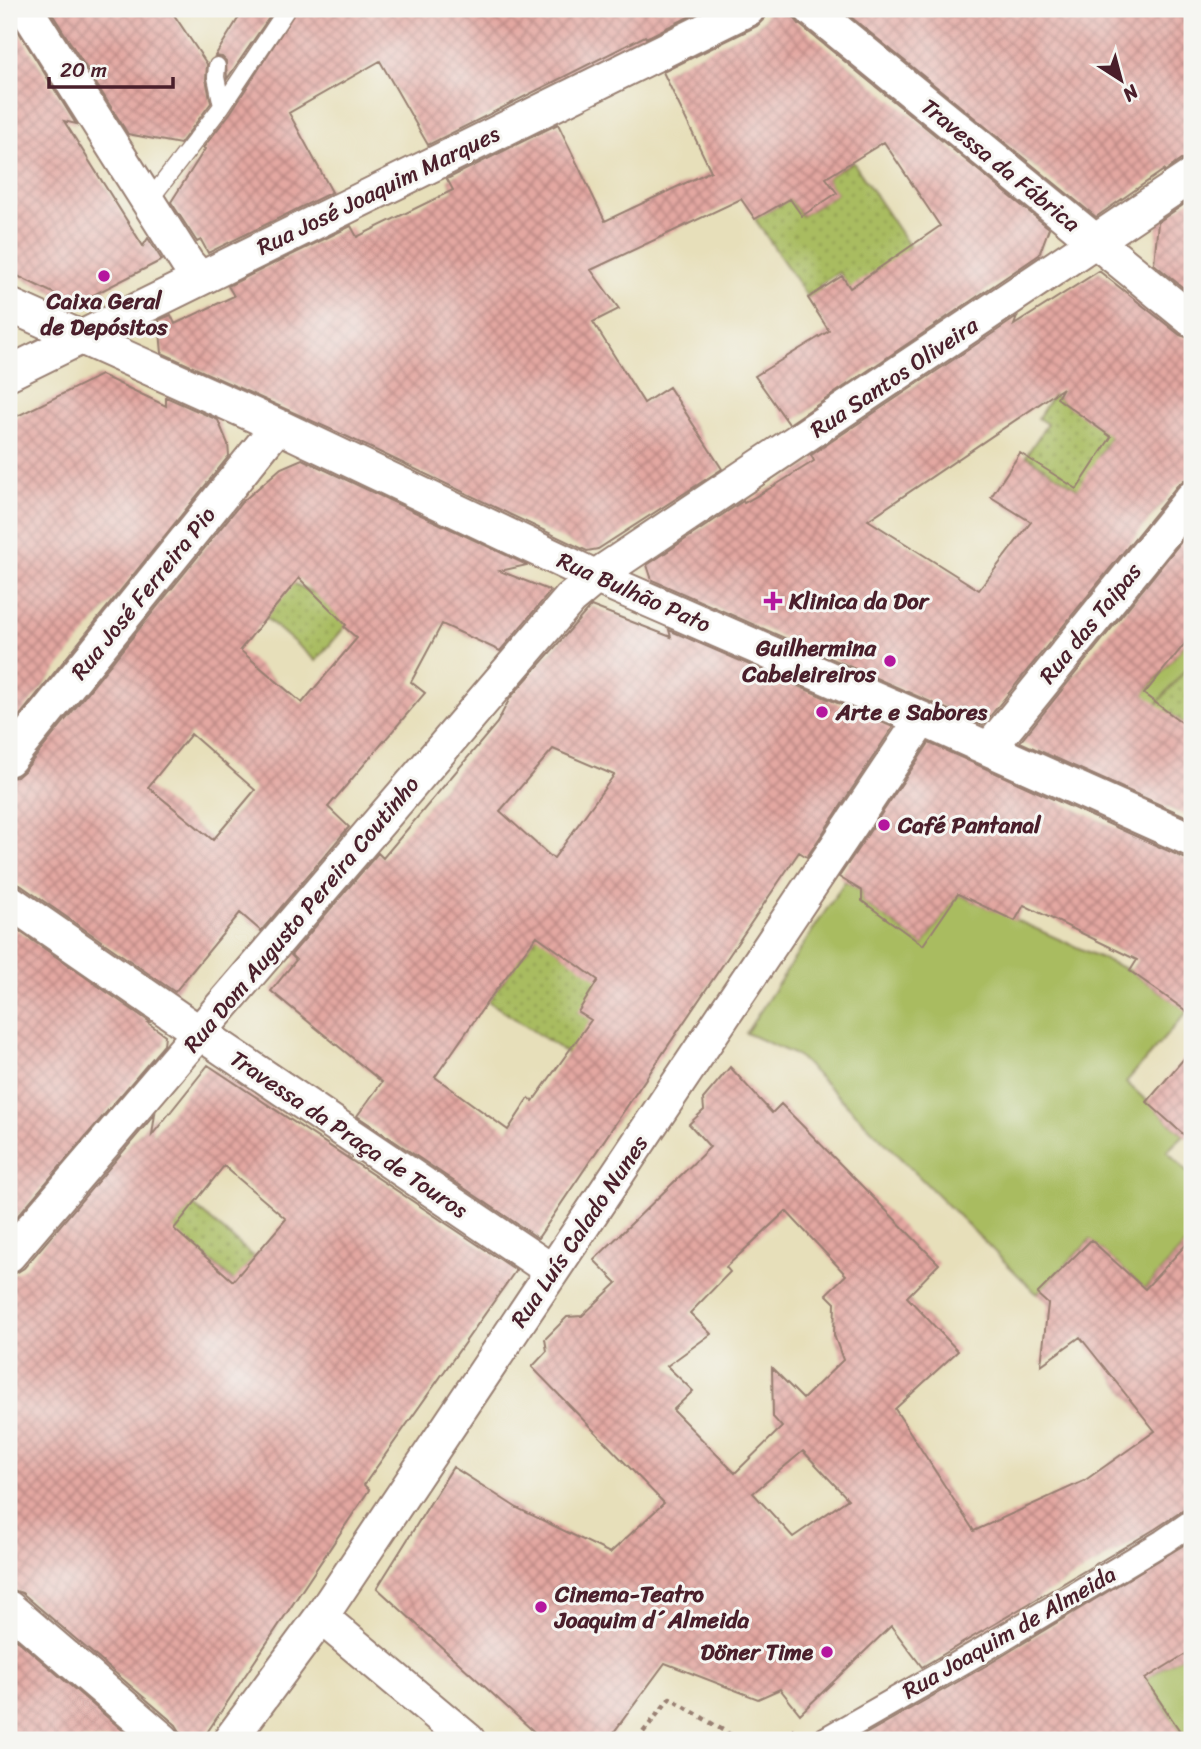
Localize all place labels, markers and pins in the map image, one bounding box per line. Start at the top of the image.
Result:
marker: Caixa Geral de Depósitos [96,268,112,284]
place label: Caixa Geral de Depósitos [40,281,168,348]
place label: Klinica da Dor [788,581,931,622]
marker: Klinica da Dor [763,591,783,611]
place label: Guilhermina Cabeleireiros [741,628,877,695]
marker: Guilhermina Cabeleireiros [882,653,898,669]
place label: Arte e Sabores [835,692,988,733]
marker: Arte e Sabores [814,704,830,720]
place label: Café Pantanal [897,805,1042,846]
marker: Café Pantanal [876,817,892,833]
place label: Cinema-Teatro Joaquim d´Almeida [553,1574,750,1641]
marker: Cinema-Teatro Joaquim d´Almeida [533,1599,549,1615]
place label: Döner Time [701,1632,814,1673]
marker: Döner Time [819,1644,835,1660]

